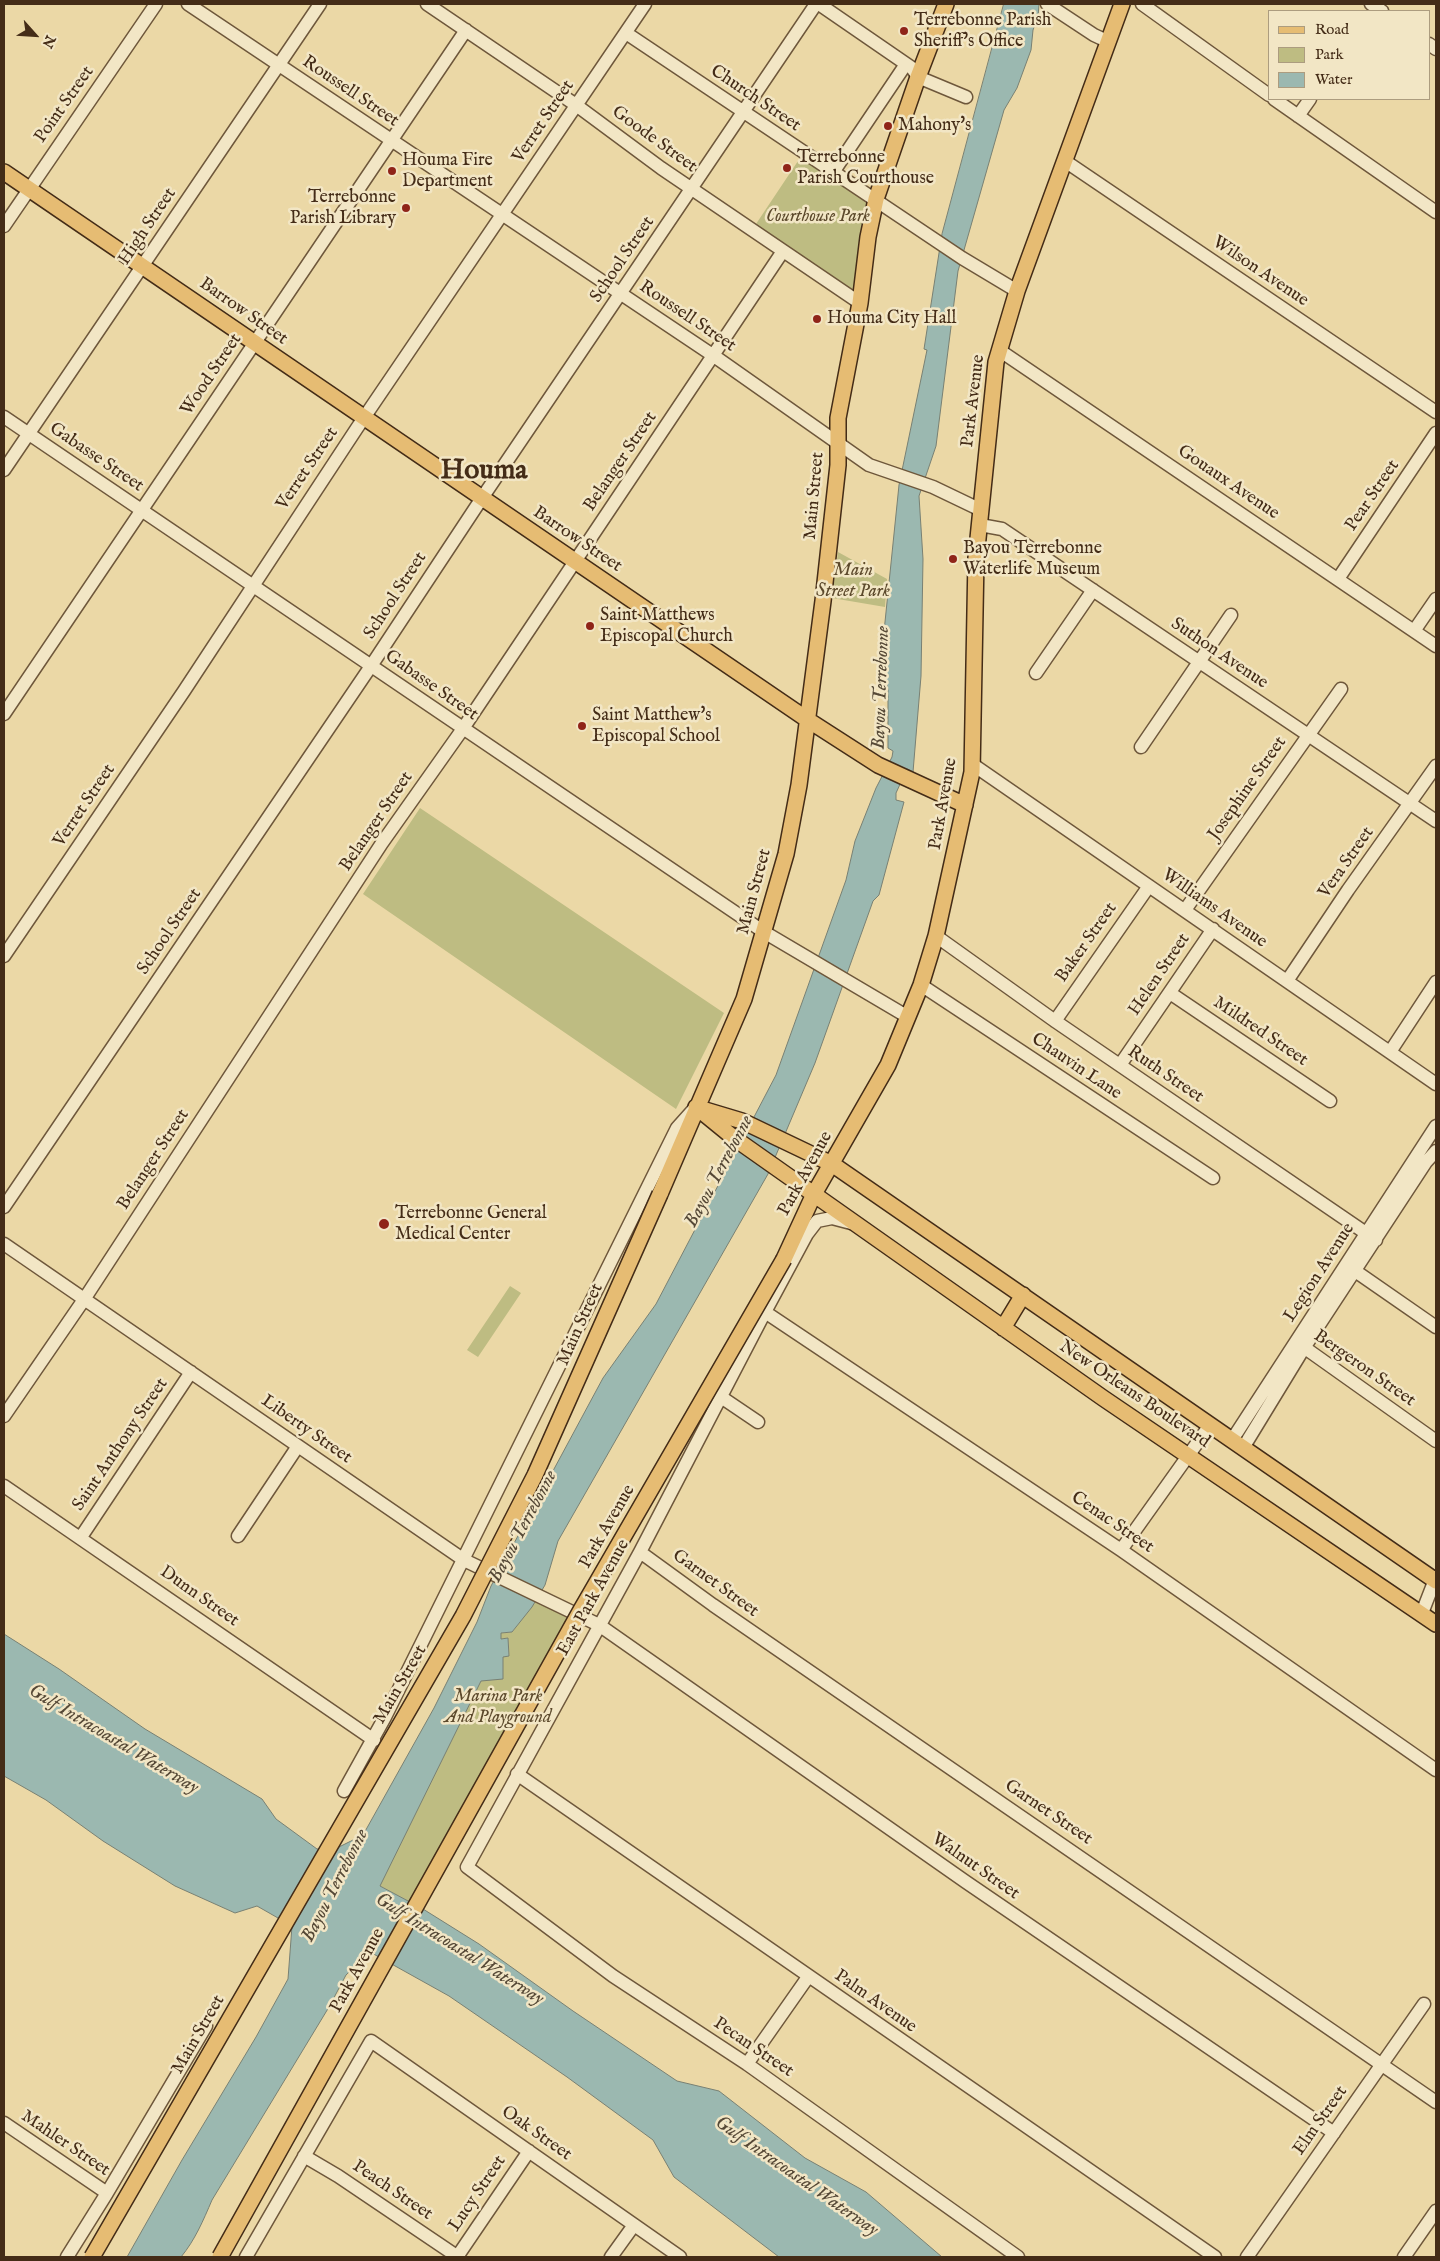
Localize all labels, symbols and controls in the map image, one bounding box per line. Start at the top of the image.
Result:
north arrow [10,10,60,60]
place label: Terrebonne Parish Sheriff's Office [914,10,1051,52]
legend [1268,10,1430,100]
text: Road [1315,20,1349,39]
marker: Terrebonne Parish Sheriff's Office [898,25,910,37]
text: N [38,32,59,51]
text: Park [1315,45,1344,64]
street label: Roussell Street [298,52,402,132]
street label: Church Street [706,61,804,137]
street label: Point Street [31,62,99,148]
text: Water [1315,70,1352,89]
street label: Verret Street [508,76,580,168]
street label: Goode Street [607,102,701,178]
place label: Mahony's [898,115,971,137]
marker: Mahony's [882,120,894,132]
place label: Terrebonne Parish Courthouse [797,147,934,190]
place label: Houma Fire Department [402,150,493,192]
marker: Terrebonne Parish Courthouse [781,162,793,174]
marker: Houma Fire Department [386,165,398,177]
street label: High Street [114,184,182,270]
place label: Terrebonne Parish Library [290,187,396,230]
marker: Terrebonne Parish Library [400,202,412,214]
park label: Courthouse Park [766,206,870,228]
street label: School Street [586,213,660,307]
street label: Wilson Avenue [1208,232,1312,312]
street label: Barrow Street [195,274,291,350]
street label: Roussell Street [635,277,739,357]
place label: Houma City Hall [827,308,956,330]
marker: Houma City Hall [811,313,823,325]
street label: Wood Street [177,330,247,420]
street label: Park Avenue [958,353,990,449]
street label: Belanger Street [580,408,662,516]
street label: Gabasse Street [45,419,147,497]
street label: Verret Street [272,423,344,515]
street label: Gouaux Avenue [1173,441,1283,525]
street label: Main Street [800,451,830,541]
district label: Houma [441,455,527,489]
street label: Pear Street [1341,456,1405,536]
street label: Barrow Street [528,502,626,578]
place label: Bayou Terrebonne Waterlife Museum [963,538,1102,580]
street label: School Street [360,548,432,644]
marker: Bayou Terrebonne Waterlife Museum [947,553,959,565]
park label: Main Street Park [816,560,890,602]
place label: Saint Matthews Episcopal Church [600,605,733,648]
street label: Suthon Avenue [1166,614,1272,694]
marker: Saint Matthews Episcopal Church [584,620,596,632]
water label: Bayou Terrebonne [868,626,896,750]
street label: Gabasse Street [380,646,482,726]
place label: Saint Matthew's Episcopal School [592,705,720,748]
marker: Saint Matthew's Episcopal School [576,720,588,732]
street label: Josephine Street [1204,733,1292,845]
street label: Park Avenue [925,756,963,852]
street label: Verret Street [49,760,121,852]
street label: Belanger Street [336,768,418,876]
street label: Vera Street [1315,823,1379,903]
street label: Main Street [733,847,777,937]
street label: Williams Avenue [1157,865,1271,953]
street label: School Street [133,885,207,979]
street label: Baker Street [1052,899,1122,987]
street label: Helen Street [1125,930,1195,1020]
street label: Mildred Street [1209,992,1311,1072]
street label: Chauvin Lane [1027,1029,1125,1105]
street label: Ruth Street [1123,1042,1207,1108]
street label: Belanger Street [113,1106,195,1214]
water label: Bayou Terrebonne [681,1112,759,1232]
street label: Park Avenue [774,1128,838,1220]
place label: Terrebonne General Medical Center [395,1203,547,1246]
marker: Terrebonne General Medical Center [377,1217,391,1231]
street label: Legion Avenue [1280,1219,1360,1327]
street label: Main Street [553,1281,609,1369]
street label: Bergeron Street [1309,1326,1419,1412]
street label: New Orleans Boulevard [1054,1336,1214,1454]
street label: Saint Anthony Street [69,1375,173,1515]
street label: Liberty Street [257,1391,355,1469]
water label: Bayou Terrebonne [485,1467,563,1587]
street label: Park Avenue [575,1481,641,1573]
street label: Cenac Street [1067,1488,1157,1558]
street label: East Park Avenue [553,1536,635,1660]
street label: Garnet Street [668,1545,762,1623]
street label: Dunn Street [155,1562,243,1632]
street label: Main Street [370,1642,432,1728]
water label: Gulf Intracoastal Waterway [24,1680,202,1800]
park label: Marina Park And Playground [445,1686,551,1728]
street label: Garnet Street [1000,1776,1096,1850]
water label: Bayou Terrebonne [298,1826,374,1946]
street label: Walnut Street [927,1829,1023,1905]
water label: Gulf Intracoastal Waterway [371,1889,547,2011]
street label: Park Avenue [326,1925,390,2017]
street label: Palm Avenue [830,1966,920,2038]
street label: Main Street [168,1992,230,2078]
street label: Pecan Street [709,2013,797,2083]
street label: Elm Street [1289,2082,1353,2160]
street label: Oak Street [497,2102,575,2166]
street label: Mahler Street [16,2106,114,2182]
water label: Gulf Intracoastal Waterway [710,2112,882,2242]
street label: Lucy Street [445,2152,511,2236]
street label: Peach Street [348,2156,436,2226]

